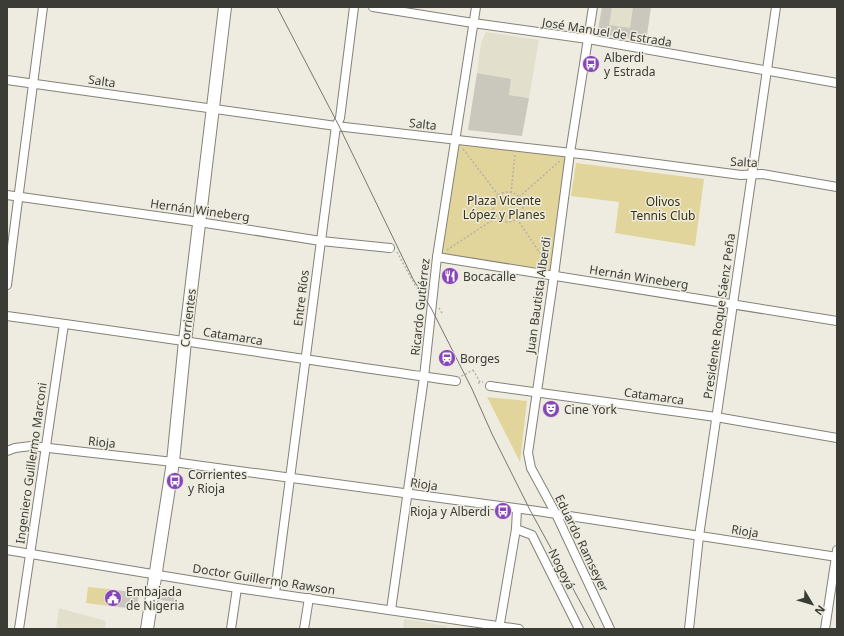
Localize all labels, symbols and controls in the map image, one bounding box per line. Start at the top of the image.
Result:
street label: José Manuel de Estrada [540,13,673,51]
place label: Alberdi y Estrada [604,49,656,80]
bus stop icon: Alberdi y Estrada [581,54,601,74]
street label: Salta [87,71,117,91]
street label: Salta [408,114,438,134]
street label: Salta [730,153,758,171]
park label: Plaza Vicente López y Planes [463,192,546,223]
park label: Olivos Tennis Club [631,193,695,224]
street label: Hernán Wineberg [149,195,251,225]
street label: Presidente Roque Sáenz Peña [699,232,739,400]
street label: Juan Bautista Alberdi [521,236,555,355]
street label: Ricardo Gutiérrez [406,257,434,357]
street label: Hernán Wineberg [588,261,690,293]
restaurant icon: Bocacalle [440,266,460,286]
place label: Bocacalle [463,268,516,285]
street label: Entre Ríos [289,269,313,327]
street label: Corrientes [176,287,200,348]
street label: Catamarca [202,323,264,349]
station icon: Borges [437,348,457,368]
place label: Borges [460,350,500,367]
street label: Ingeniero Guillermo Marconi [11,381,51,545]
street label: Catamarca [623,383,685,409]
theatre icon: Cine York [541,399,561,419]
place label: Cine York [564,401,617,418]
street label: Rioja [87,432,117,452]
place label: Corrientes y Rioja [188,466,247,497]
bus stop icon: Corrientes y Rioja [165,471,185,491]
street label: Rioja [409,474,439,494]
street label: Eduardo Ramseyer [551,492,613,594]
bus stop icon: Rioja y Alberdi [493,501,513,521]
place label: Rioja y Alberdi [410,503,490,520]
street label: Rioja [730,520,760,542]
street label: Nogoyá [545,546,579,592]
street label: Doctor Guillermo Rawson [191,559,337,599]
place label: Embajada de Nigeria [126,583,184,614]
north arrow [792,584,832,624]
public building icon: Embajada de Nigeria [103,588,123,608]
text: N [812,602,829,619]

